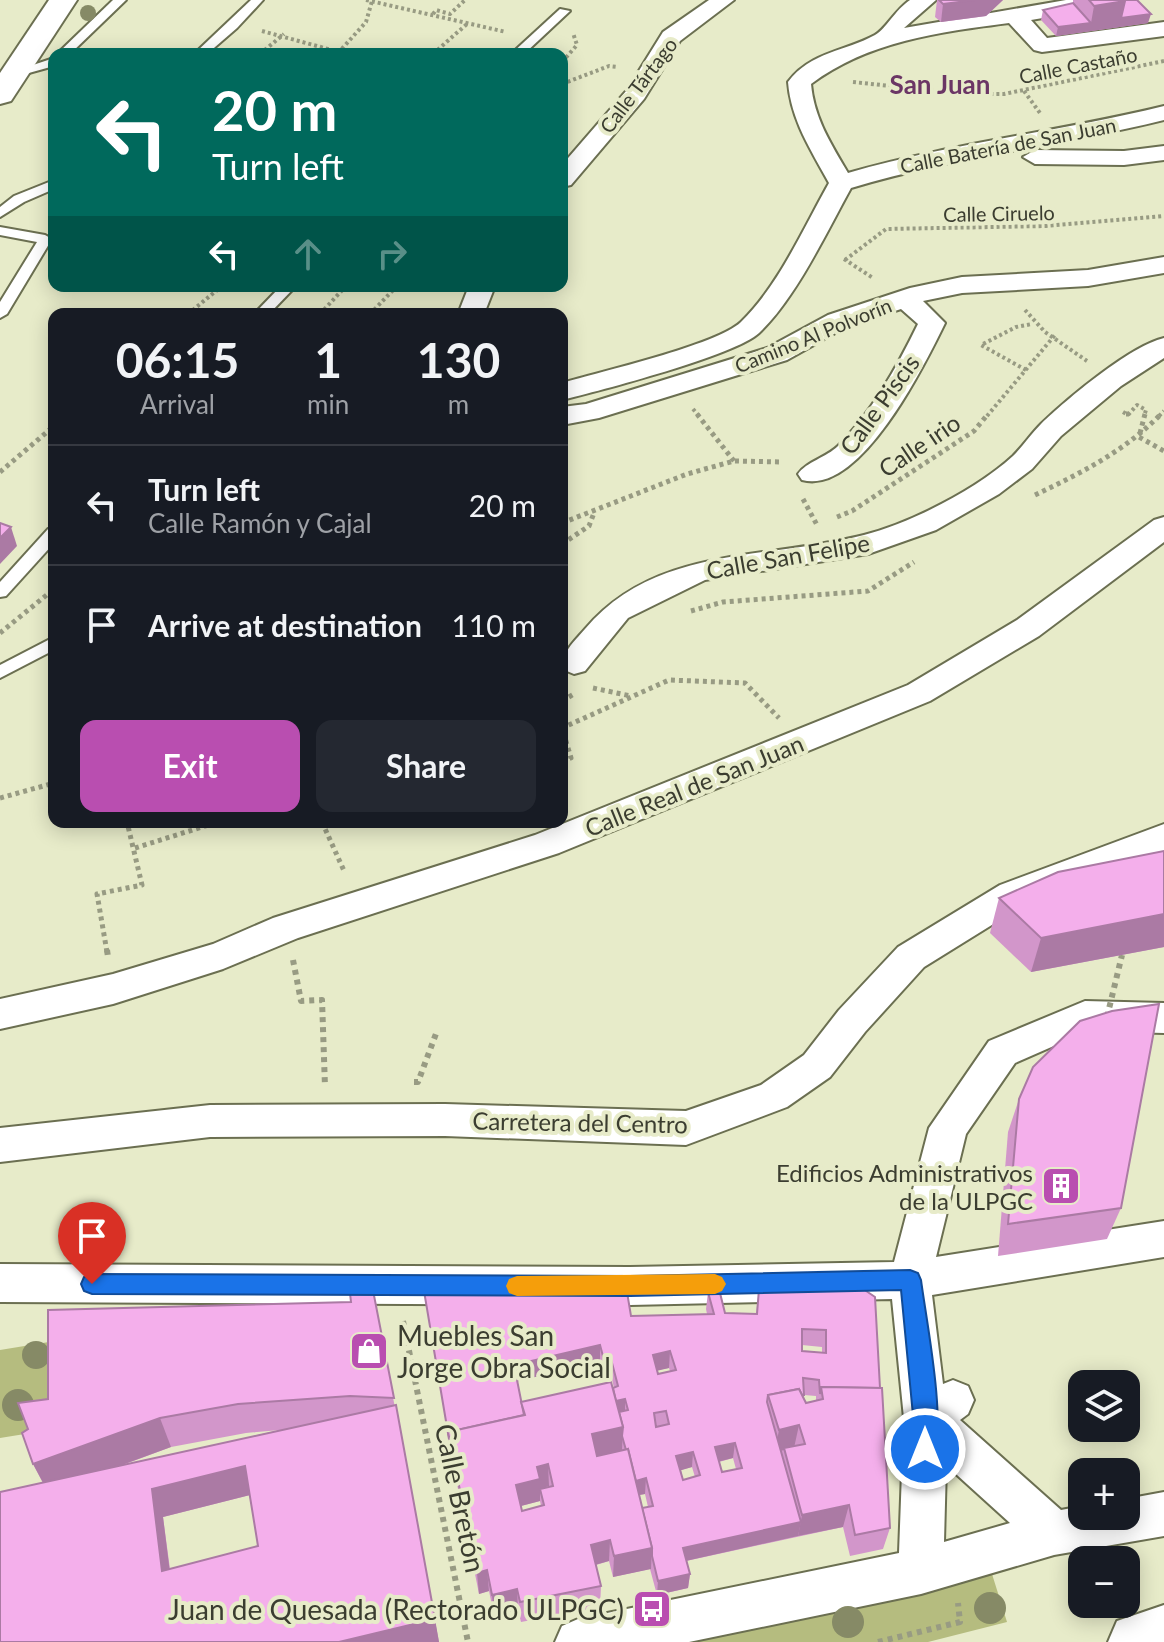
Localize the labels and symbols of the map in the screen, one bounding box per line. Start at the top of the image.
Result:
street label: Calle Tártago [594,33,682,137]
street label: Calle Castaño [1017,42,1139,88]
district label: San Juan [890,68,990,100]
street label: Calle Batería de San Juan [898,112,1118,178]
street label: Calle Ciruelo [943,200,1055,226]
street label: Camino Al Polvorín [731,293,895,377]
street label: Calle Piscis [833,348,925,460]
street label: Calle irio [873,407,965,483]
street label: Calle San Felipe [704,527,872,585]
street label: Calle Real de San Juan [580,728,808,842]
street label: Carretera del Centro [472,1106,688,1138]
place label: Edificios Administrativos de la ULPGC [776,1158,1033,1215]
building icon: Edificios Administrativos de la ULPGC [1040,1165,1082,1207]
pin [58,1202,126,1284]
place label: Muebles San Jorge Obra Social [397,1318,611,1384]
shop icon: Muebles San Jorge Obra Social [348,1330,390,1372]
position arrow [883,1407,967,1491]
street label: Calle Bretón [429,1420,493,1576]
bus stop icon: Juan de Quesada (Rectorado ULPGC) [631,1588,673,1630]
place label: Juan de Quesada (Rectorado ULPGC) [168,1592,624,1626]

